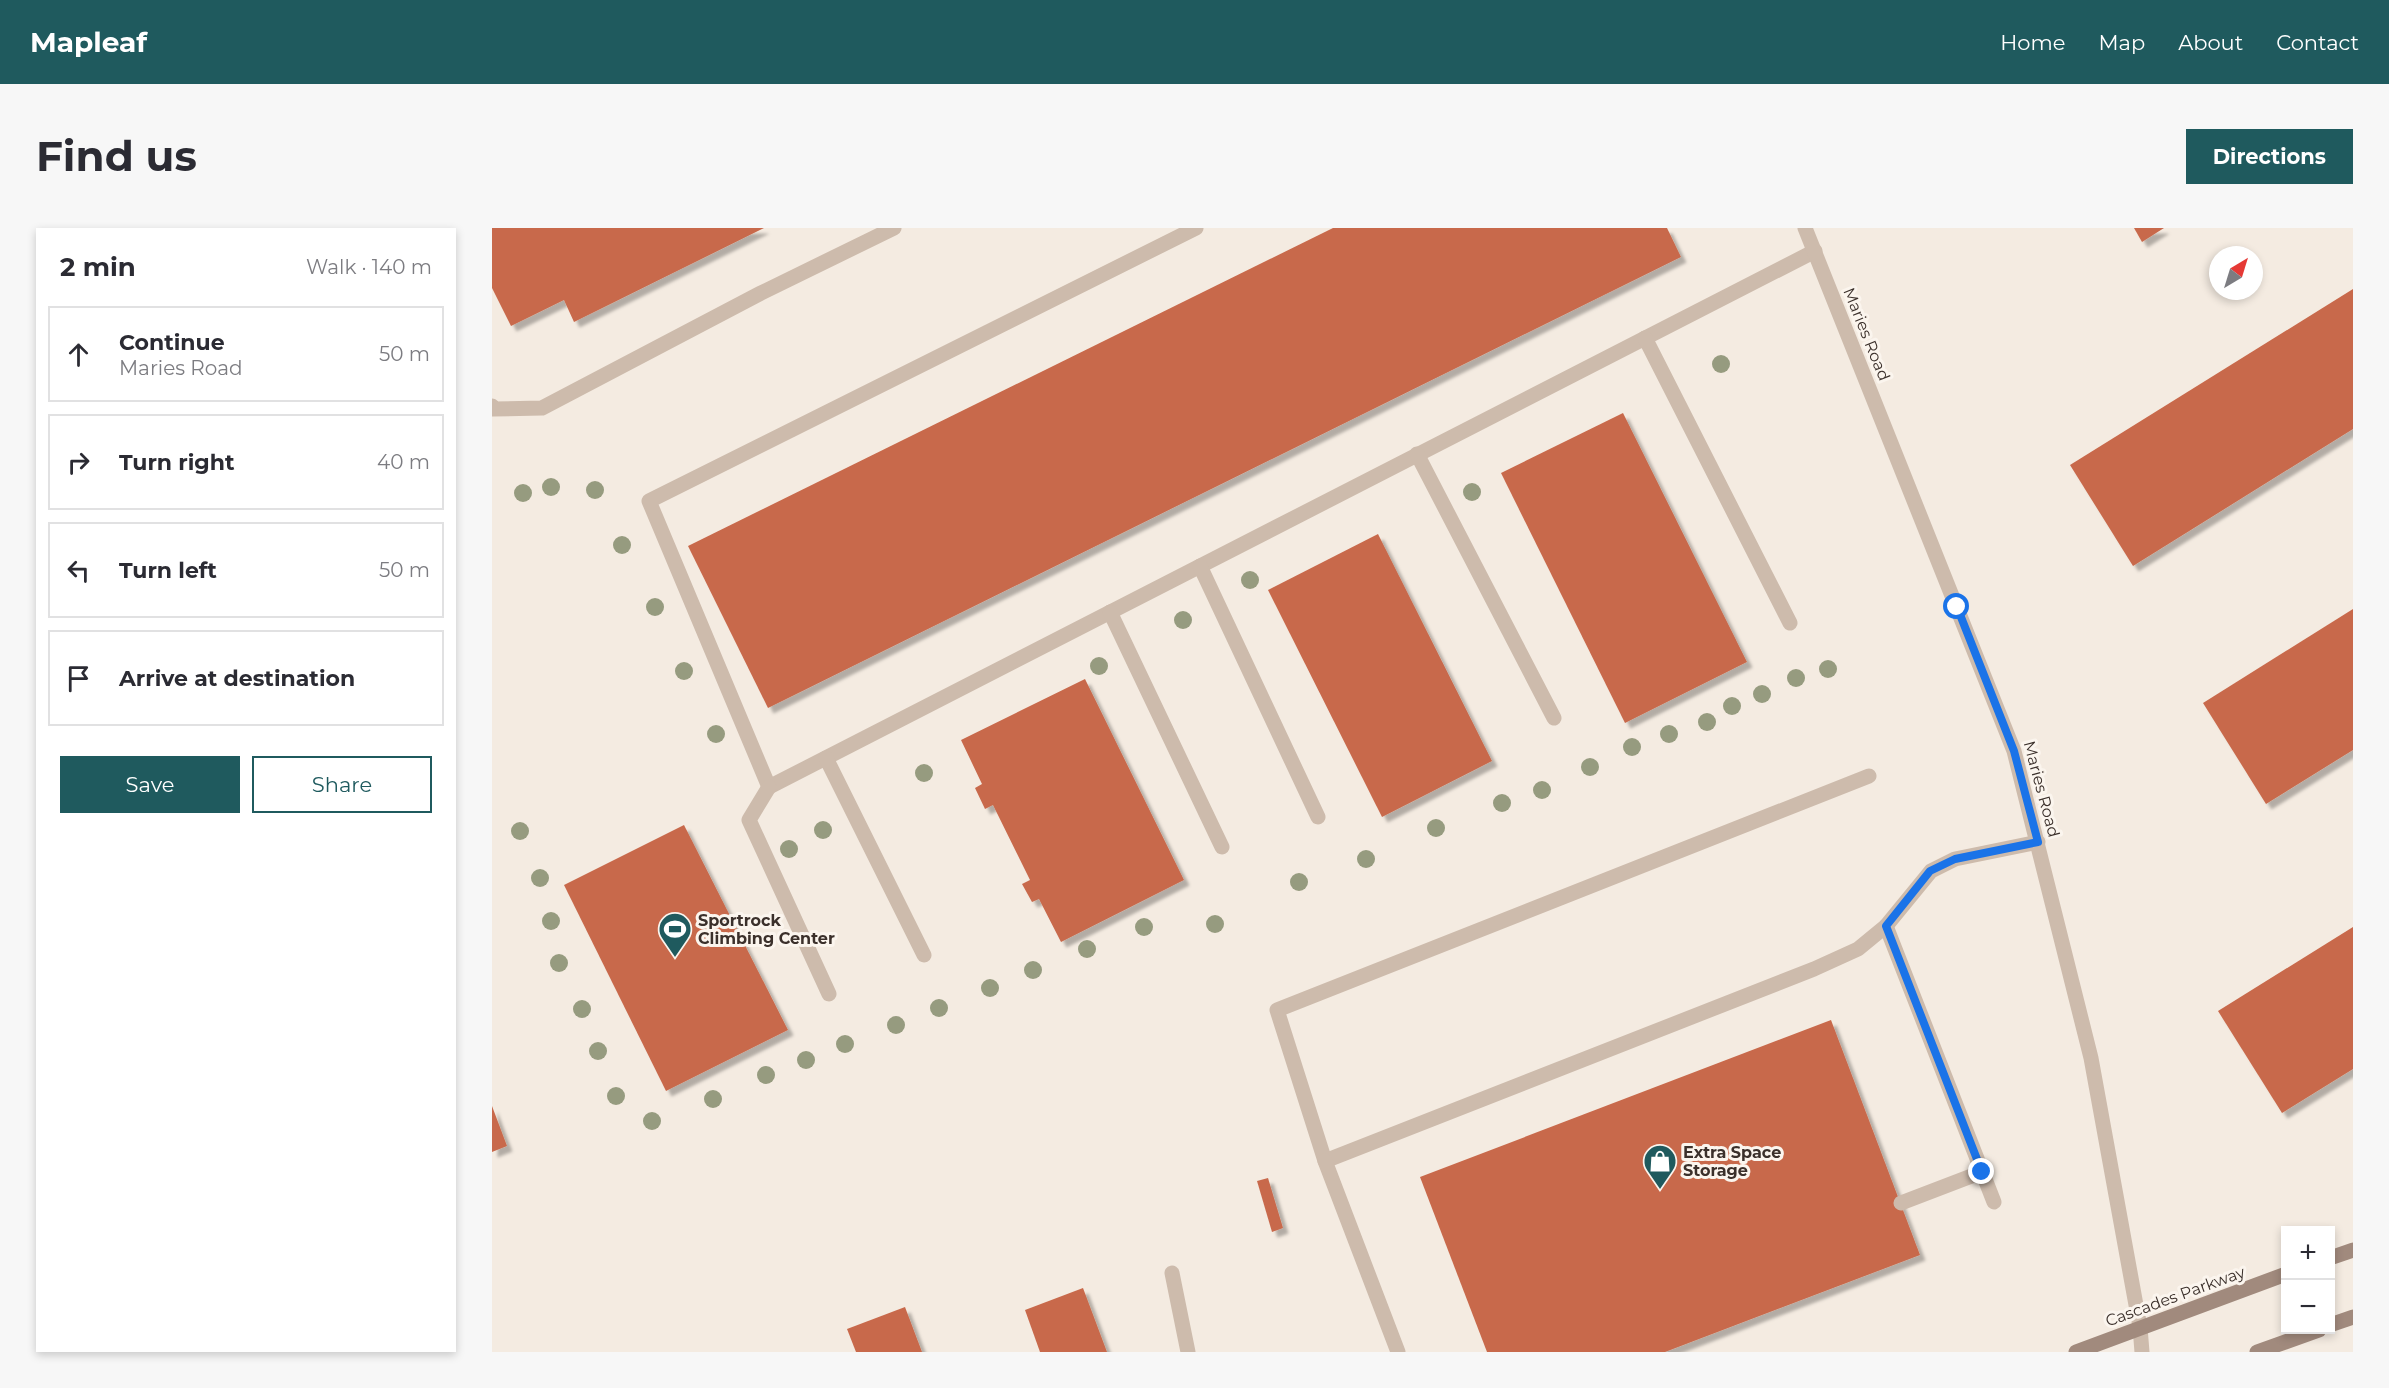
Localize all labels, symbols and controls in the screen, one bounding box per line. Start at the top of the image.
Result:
text: Mapleaf [30,25,147,59]
text: Home [2000,30,2065,55]
text: Map [2098,30,2145,55]
text: About [2178,30,2243,55]
text: Contact [2276,30,2359,55]
button: Directions [2186,129,2353,184]
text: Find us [36,130,197,182]
north arrow [2209,246,2263,300]
text: 2 min [60,251,136,283]
text: Walk · 140 m [306,255,432,279]
street label: Maries Road [1839,285,1894,384]
text: Continue [119,329,225,356]
icon: ahead [62,338,95,371]
text: 50 m [379,342,430,366]
text: Maries Road [119,356,243,380]
icon: right [62,446,95,479]
text: Turn right [119,449,234,476]
text: 40 m [377,450,430,474]
icon: left [62,554,95,587]
text: Turn left [119,557,217,584]
text: 50 m [379,558,430,582]
route start [1943,593,1969,619]
icon: arrive [62,662,95,695]
text: Arrive at destination [119,665,355,692]
street label: Maries Road [2020,739,2063,839]
button: Save [60,756,240,813]
button: Share [252,756,432,813]
sports icon: Sportrock Climbing Center [657,911,693,958]
place label: Sportrock Climbing Center [698,911,835,948]
shop icon: Extra Space Storage [1642,1143,1678,1190]
place label: Extra Space Storage [1683,1143,1781,1180]
route end [1968,1158,1994,1184]
map controls [2281,1226,2335,1334]
button: + [2281,1226,2335,1280]
street label: Cascades Parkway [2103,1262,2248,1331]
button: − [2281,1280,2335,1334]

